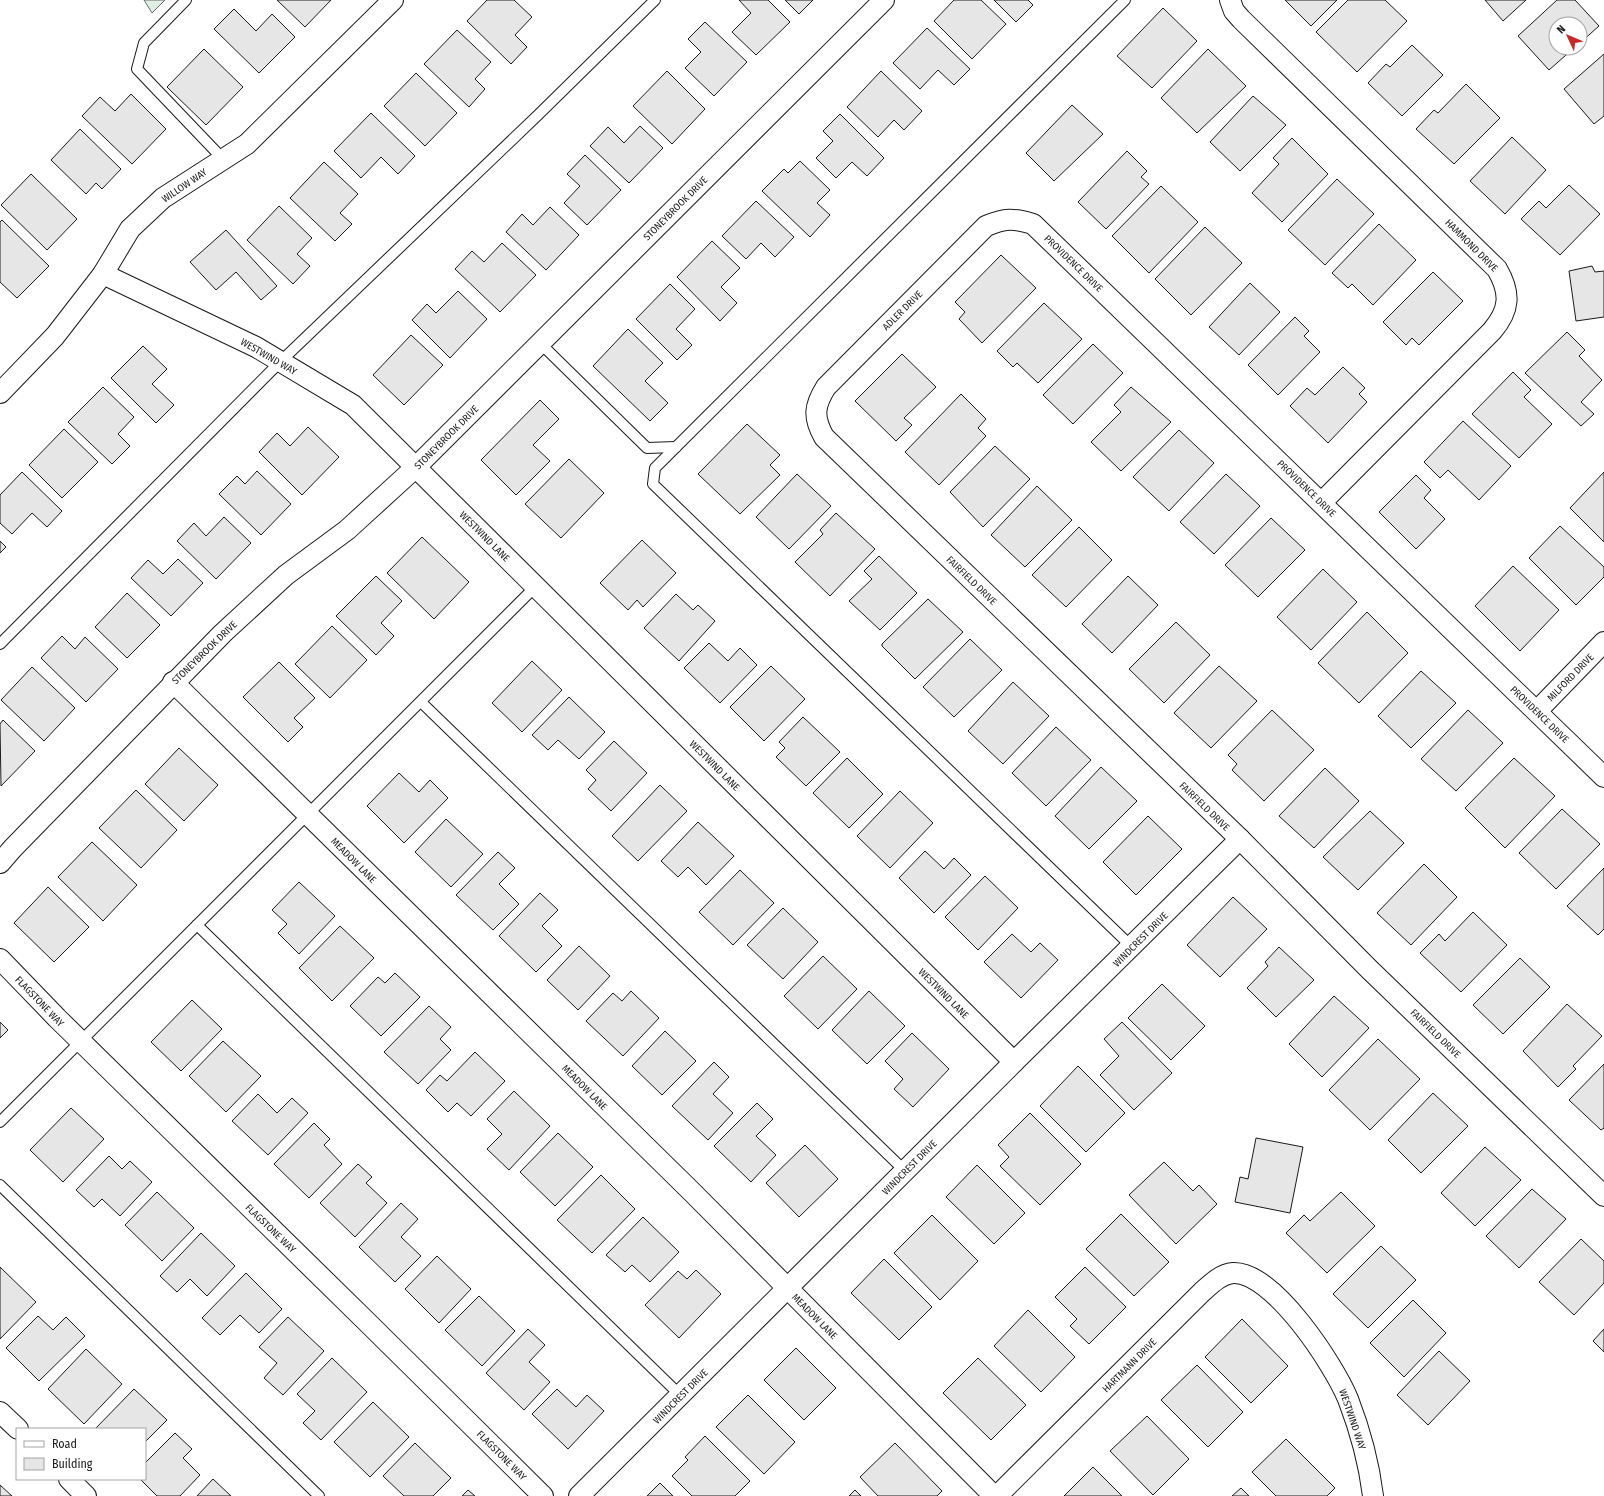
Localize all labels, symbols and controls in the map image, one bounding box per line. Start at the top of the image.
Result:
north arrow [1548,16,1588,56]
text: N [1554,23,1568,36]
street label: WILLOW WAY [160,166,209,205]
street label: STONEYBROOK DRIVE [641,174,710,243]
street label: HAMMOND DRIVE [1442,217,1500,275]
street label: PROVIDENCE DRIVE [1041,233,1105,295]
street label: ADLER DRIVE [880,288,925,333]
street label: WESTWIND WAY [238,336,299,378]
street label: STONEYBROOK DRIVE [412,403,481,472]
street label: PROVIDENCE DRIVE [1274,458,1338,520]
street label: WESTWIND LANE [457,509,512,565]
street label: FAIRFIELD DRIVE [944,554,999,608]
street label: STONEYBROOK DRIVE [170,618,240,687]
street label: MILFORD DRIVE [1545,651,1597,704]
street label: PROVIDENCE DRIVE [1507,684,1571,746]
street label: WESTWIND LANE [687,738,742,794]
street label: FAIRFIELD DRIVE [1177,780,1232,834]
street label: MEADOW LANE [328,835,379,886]
street label: WINDCREST DRIVE [1111,910,1171,970]
street label: WESTWIND LANE [916,966,971,1022]
street label: FLAGSTONE WAY [12,974,66,1029]
street label: FAIRFIELD DRIVE [1408,1007,1463,1061]
street label: MEADOW LANE [559,1062,610,1113]
street label: WINDCREST DRIVE [880,1138,940,1198]
street label: FLAGSTONE WAY [243,1202,298,1256]
street label: MEADOW LANE [789,1291,840,1342]
street label: HARTMANN DRIVE [1100,1336,1159,1395]
street label: WINDCREST DRIVE [651,1367,711,1427]
street label: WESTWIND WAY [1336,1388,1368,1451]
legend [16,1428,146,1480]
street label: FLAGSTONE WAY [474,1428,529,1483]
text: Road [52,1437,77,1451]
text: Building [52,1457,93,1471]

